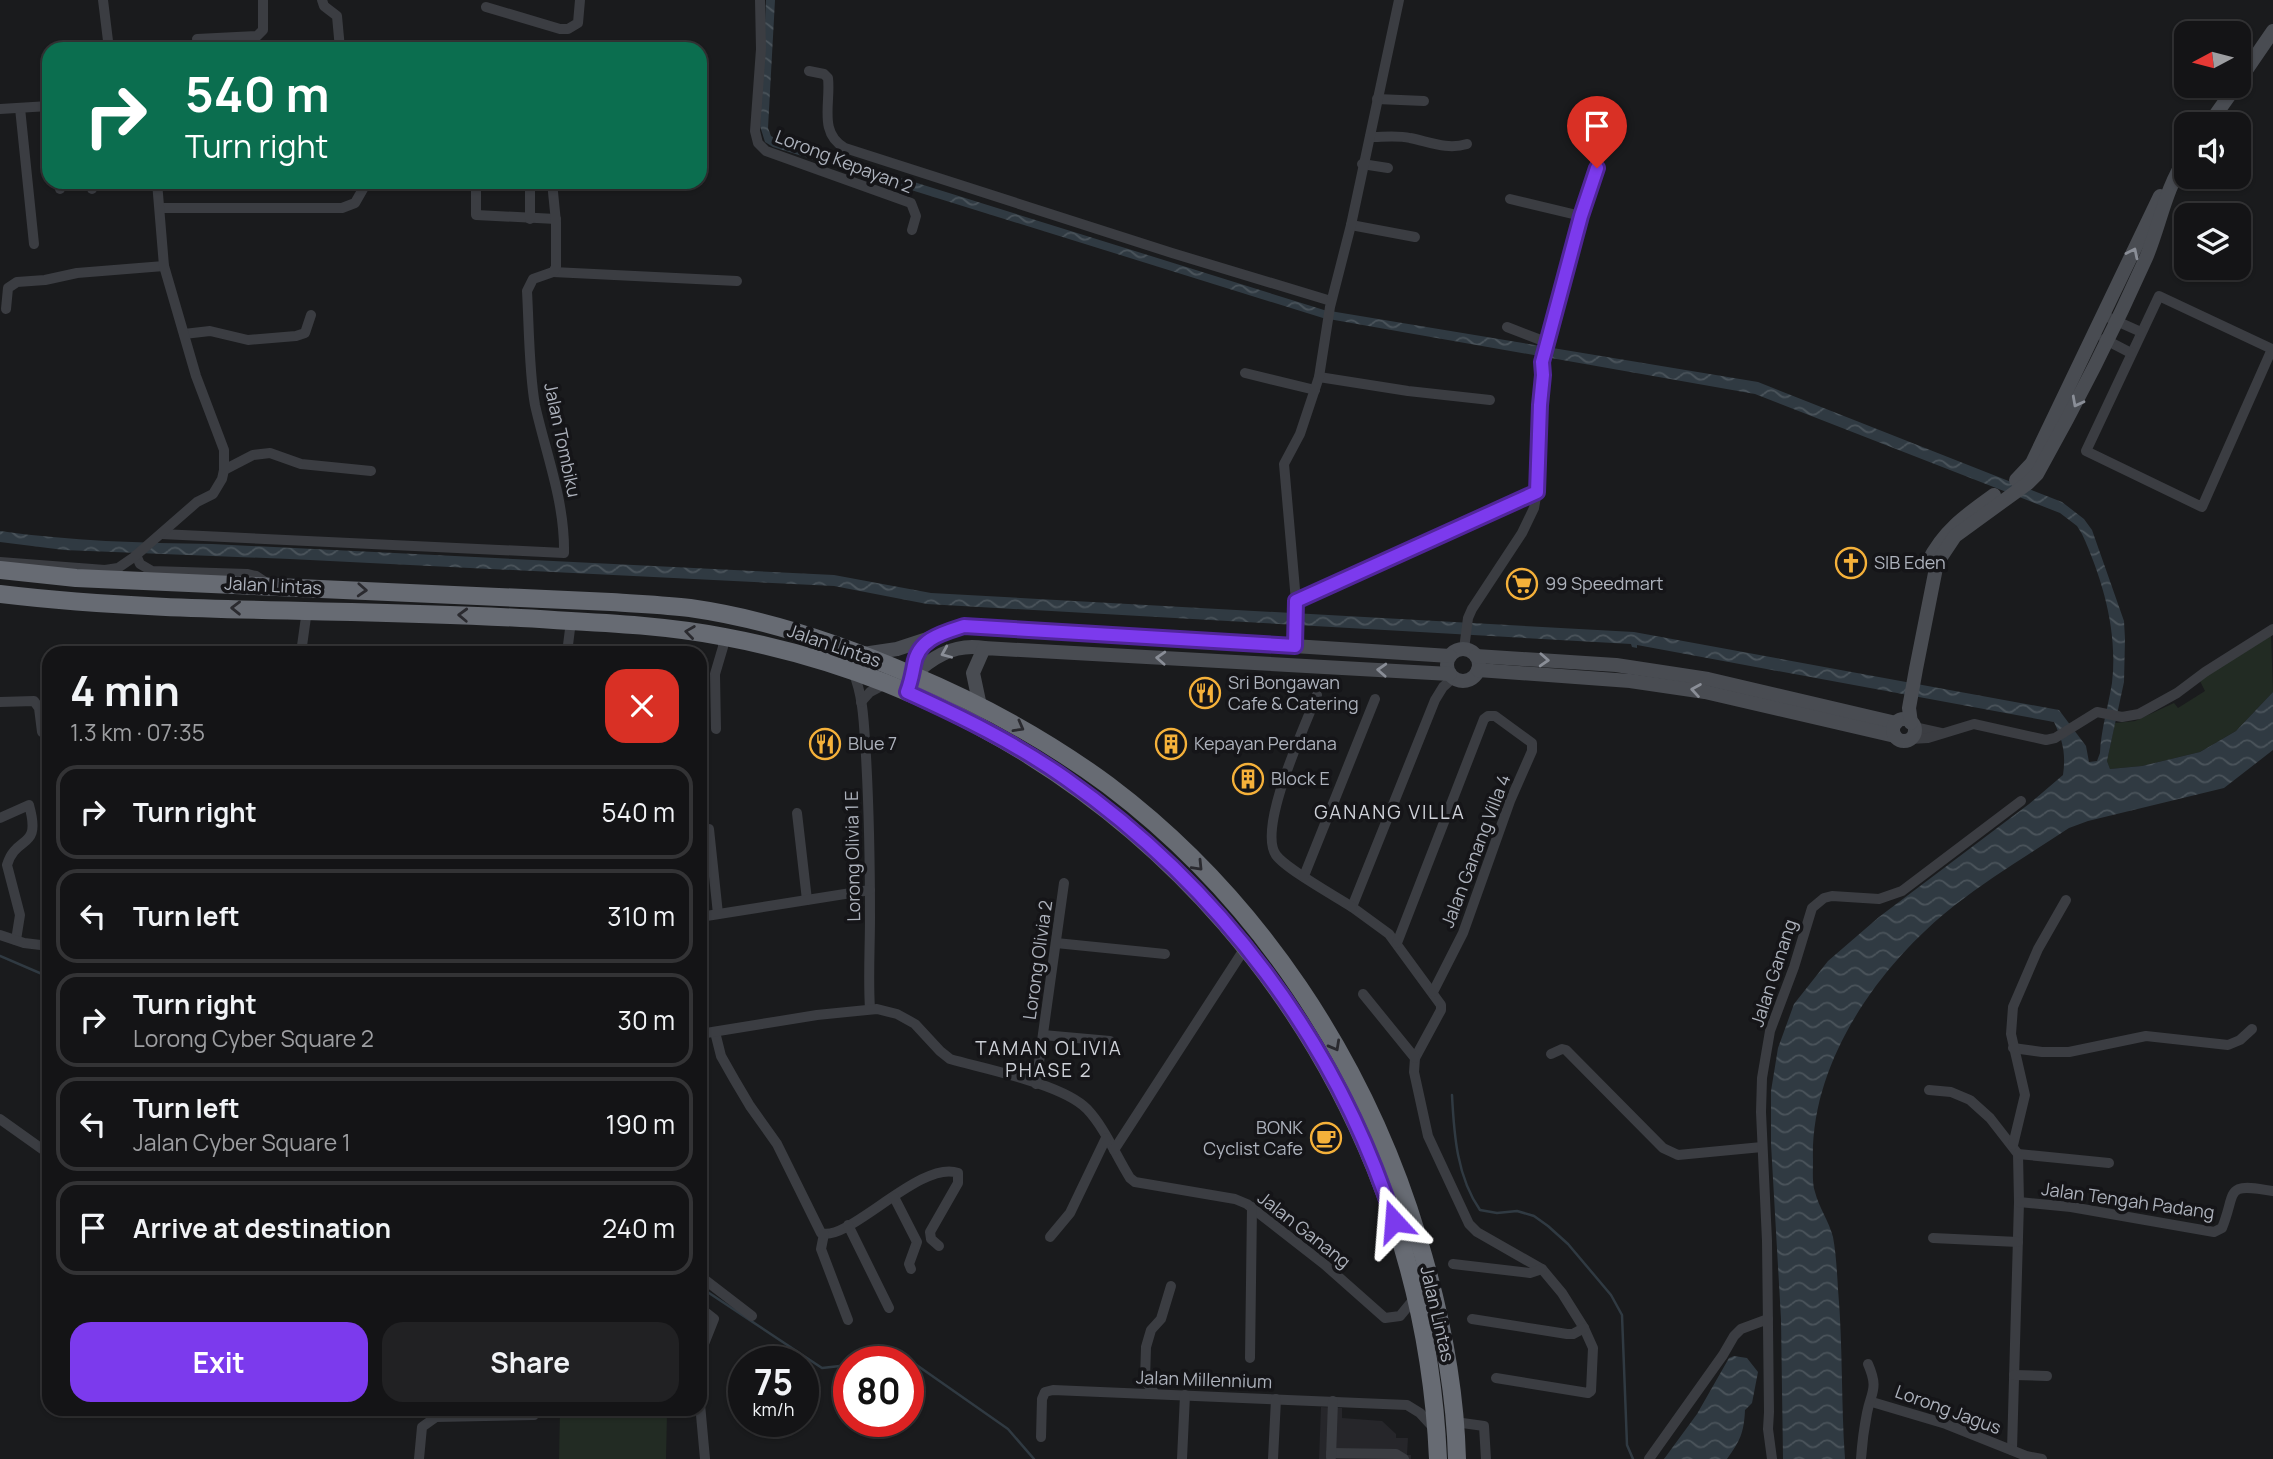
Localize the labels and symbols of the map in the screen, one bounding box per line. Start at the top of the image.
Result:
north arrow [2174,21,2250,98]
pin [1567,96,1627,168]
street label: Lorong Kepayan 2 [772,124,917,198]
one-way arrow [2125,248,2139,260]
street label: Jalan Tombiku [539,380,587,499]
one-way arrow [2072,395,2085,407]
church icon: SIB Eden [1834,546,1868,580]
place label: SIB Eden [1874,550,1946,574]
supermarket icon: 99 Speedmart [1505,567,1539,601]
street label: Jalan Lintas [224,570,322,600]
place label: 99 Speedmart [1545,571,1663,595]
one-way arrow [356,582,367,597]
one-way arrow [230,600,241,616]
one-way arrow [458,607,469,622]
street label: Jalan Lintas [784,618,884,672]
one-way arrow [684,625,696,640]
one-way arrow [941,645,953,659]
one-way arrow [1155,651,1166,666]
one-way arrow [1539,652,1550,667]
one-way arrow [1376,663,1387,678]
place label: Sri Bongawan Cafe & Catering [1228,670,1359,715]
restaurant icon: Sri Bongawan Cafe & Catering [1188,676,1222,710]
one-way arrow [1690,683,1702,698]
one-way arrow [1011,719,1024,732]
restaurant icon: Blue 7 [808,727,842,761]
building icon: Kepayan Perdana [1154,727,1188,761]
place label: Blue 7 [848,731,897,755]
place label: Kepayan Perdana [1194,731,1337,755]
building icon: Block E [1231,762,1265,796]
place label: Block E [1271,766,1330,790]
street label: Jalan Ganang Villa 4 [1435,770,1515,931]
street label: Lorong Olivia 1 E [839,790,865,922]
district label: GANANG VILLA [1314,799,1466,825]
one-way arrow [1190,857,1203,870]
street label: Lorong Olivia 2 [1017,899,1057,1021]
street label: Jalan Ganang [1744,916,1802,1029]
district label: TAMAN OLIVIA PHASE 2 [975,1035,1123,1083]
one-way arrow [1327,1039,1340,1051]
place label: BONK Cyclist Cafe [1203,1115,1303,1160]
cafe icon: BONK Cyclist Cafe [1309,1121,1343,1155]
street label: Jalan Tengah Padang [2040,1176,2216,1224]
position arrow [1357,1184,1431,1258]
street label: Jalan Ganang [1253,1185,1356,1273]
street label: Jalan Lintas [1415,1264,1461,1364]
speed limit sign: 80 [833,1346,924,1437]
street label: Jalan Millennium [1135,1365,1273,1393]
street label: Lorong Jagus [1892,1379,2005,1439]

